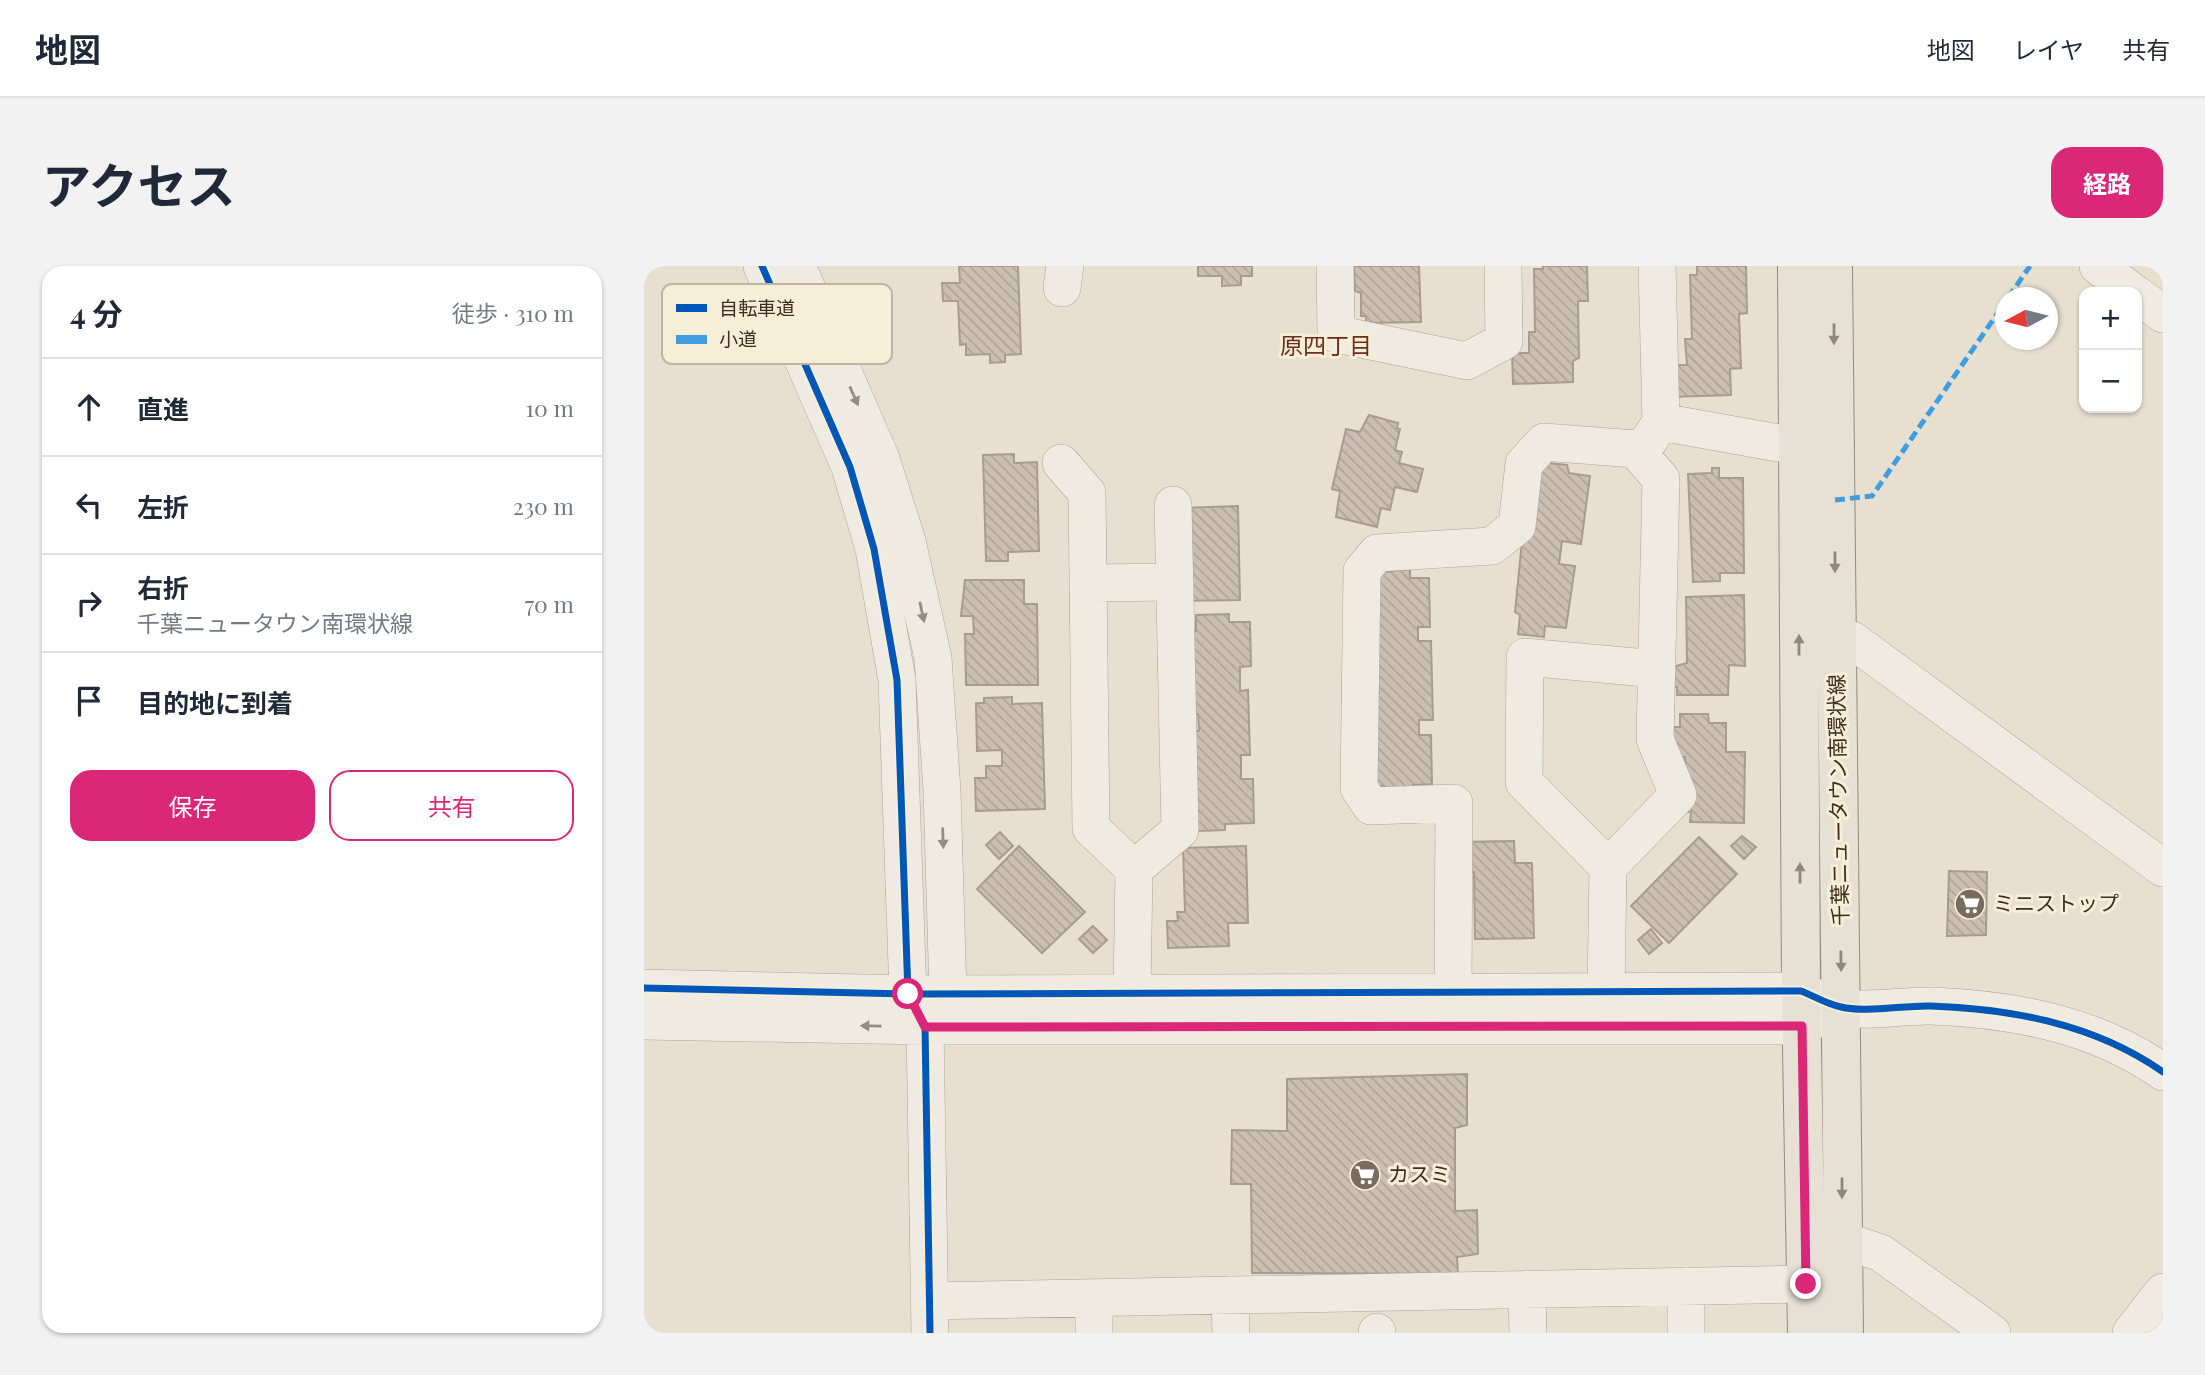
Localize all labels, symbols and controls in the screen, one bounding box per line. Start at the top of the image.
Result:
text: 地図 [35,26,101,70]
text: 地図 [1927,33,1975,65]
text: レイヤ [2013,33,2084,65]
text: 共有 [2122,33,2170,65]
button: 経路 [2051,147,2163,218]
text: アクセス [42,151,236,216]
legend [662,284,892,364]
north arrow [1995,287,2058,350]
map controls [2079,287,2142,413]
button: + [2079,287,2142,350]
text: 4 分 [70,293,123,333]
text: 自転車道 [719,294,795,320]
text: 徒歩 · 310 m [452,297,574,328]
one-way arrow [1828,323,1840,345]
text: 小道 [719,325,757,351]
district label: 原四丁目 [1280,329,1372,360]
button: − [2079,350,2142,413]
one-way arrow [848,386,860,406]
icon: ahead [70,388,108,426]
text: 直進 [137,391,189,426]
text: 10 m [526,392,574,423]
icon: left [70,486,108,524]
text: 左折 [137,489,189,524]
text: 230 m [513,490,574,521]
one-way arrow [1830,551,1841,573]
text: 右折 [137,570,189,605]
icon: right [70,584,108,622]
text: 70 m [525,588,574,619]
one-way arrow [917,601,928,623]
text: 千葉ニュータウン南環状線 [137,607,413,638]
one-way arrow [1793,634,1805,656]
street label: 千葉ニュータウン南環状線 [1821,674,1853,926]
icon: arrive [70,682,108,720]
text: 目的地に到着 [137,685,293,720]
button: 保存 [70,770,315,841]
button: 共有 [329,770,574,841]
one-way arrow [938,827,949,849]
one-way arrow [1794,862,1806,884]
supermarket icon: ミニストップ [1953,887,1987,921]
place label: ミニストップ [1993,888,2119,916]
one-way arrow [1835,950,1847,972]
route start [892,978,923,1009]
one-way arrow [860,1020,882,1031]
supermarket icon: カスミ [1348,1158,1382,1192]
place label: カスミ [1388,1159,1451,1187]
one-way arrow [1836,1177,1848,1199]
route end [1790,1268,1821,1299]

